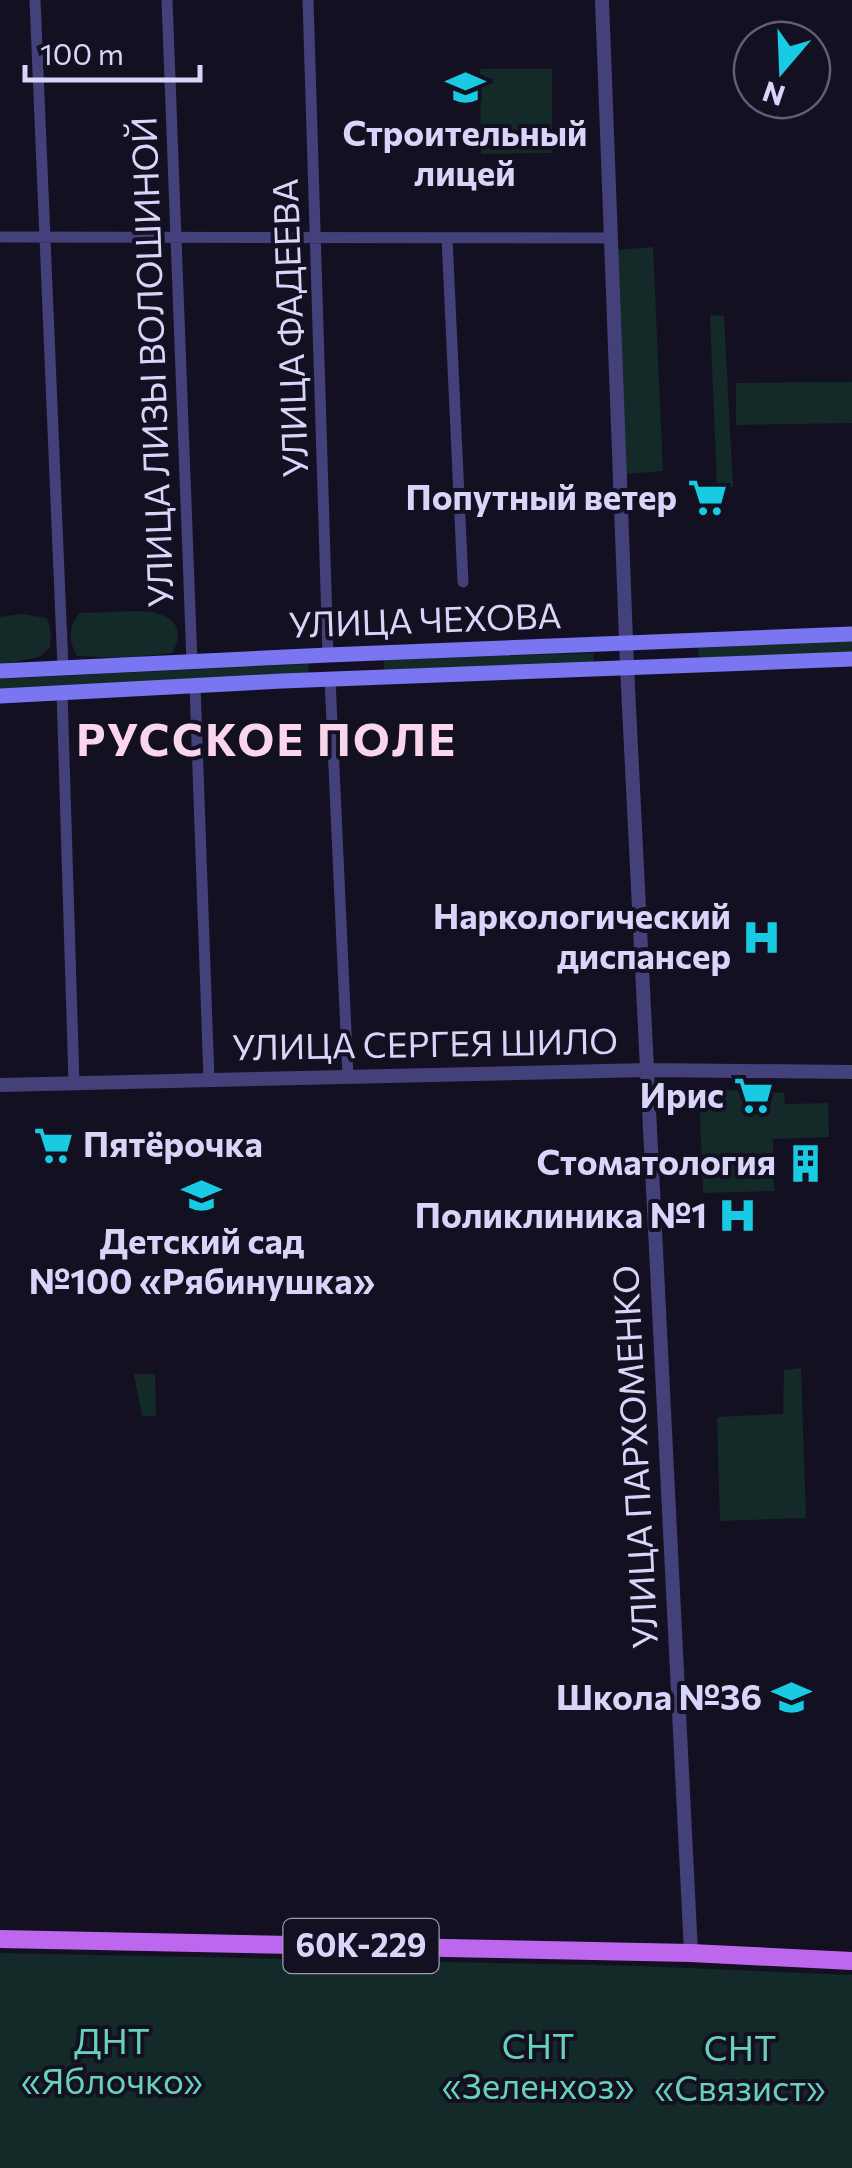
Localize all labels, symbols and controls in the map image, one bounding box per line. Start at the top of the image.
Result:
scale bar [25,20,200,82]
north arrow [732,20,832,120]
text: 100 m [40,34,124,71]
school or university icon: Строительный лицей [444,66,486,108]
text: N [758,75,789,114]
place label: Строительный лицей [343,110,588,193]
street label: УЛИЦА ЛИЗЫ ВОЛОШИНОЙ [120,116,181,608]
street label: УЛИЦА ФАДЕЕВА [262,178,315,478]
place label: Попутный ветер [406,474,677,517]
supermarket icon: Попутный ветер [686,477,728,519]
street label: УЛИЦА ЧЕХОВА [288,592,562,645]
district label: РУССКОЕ ПОЛЕ [76,710,458,765]
place label: Наркологический диспансер [433,893,731,976]
hospital icon: Наркологический диспансер [740,916,782,958]
street label: УЛИЦА СЕРГЕЯ ШИЛО [232,1018,618,1067]
place label: Ирис [640,1072,724,1115]
supermarket icon: Ирис [733,1075,775,1117]
place label: Пятёрочка [83,1121,263,1164]
supermarket icon: Пятёрочка [32,1124,74,1166]
place label: Стоматология [537,1139,776,1182]
building icon: Стоматология [785,1142,827,1184]
school or university icon: Детский сад №100 «Рябинушка» [181,1174,223,1216]
place label: Поликлиника №1 [415,1192,707,1235]
hospital icon: Поликлиника №1 [716,1195,758,1237]
place label: Детский сад №100 «Рябинушка» [29,1218,375,1301]
street label: УЛИЦА ПАРХОМЕНКО [602,1264,665,1650]
place label: Школа №36 [556,1674,762,1717]
school or university icon: Школа №36 [771,1677,813,1719]
road number: 60К-229 [284,1919,438,1973]
park label: ДНТ «Яблочко» [21,2018,203,2101]
park label: СНТ «Зеленхоз» [442,2023,634,2106]
park label: СНТ «Связист» [654,2025,826,2108]

